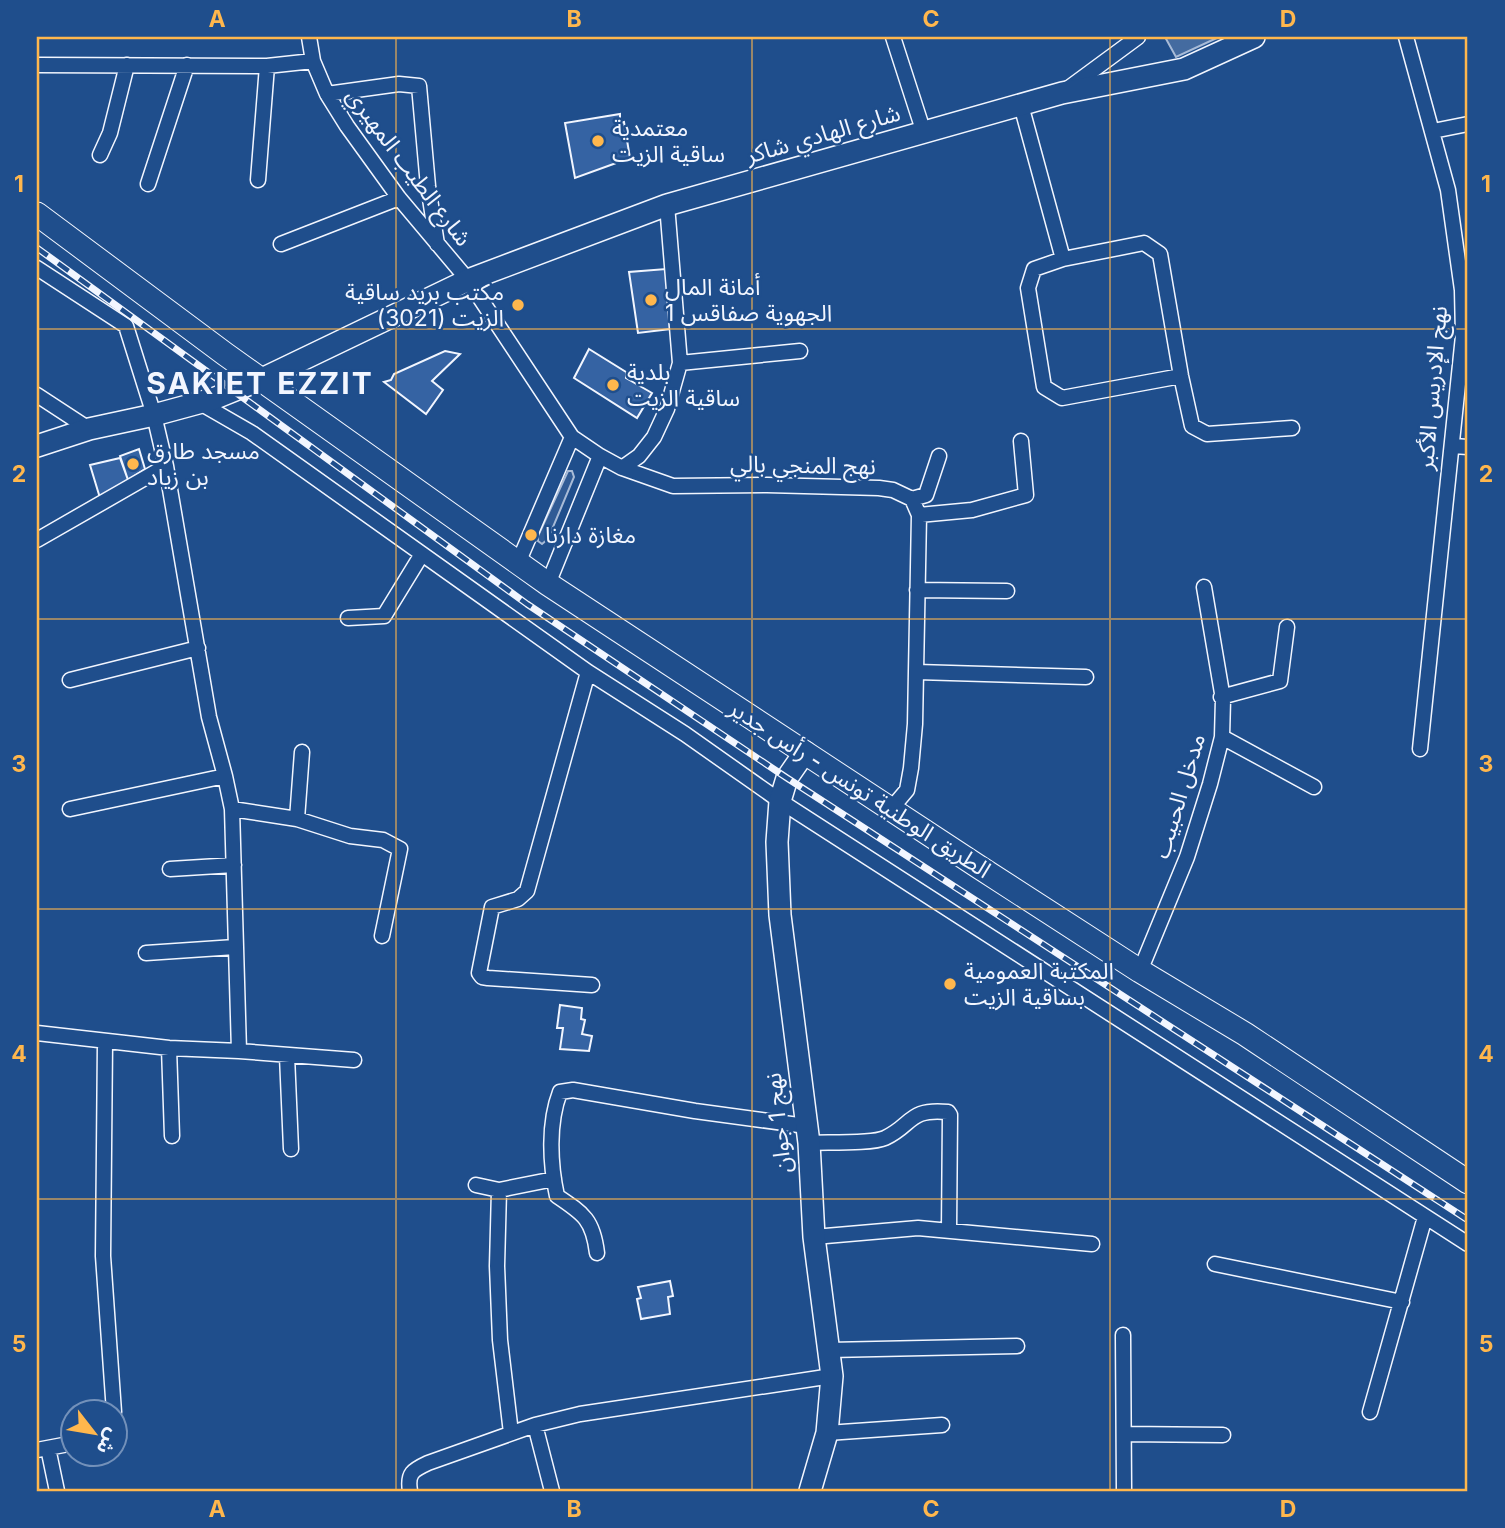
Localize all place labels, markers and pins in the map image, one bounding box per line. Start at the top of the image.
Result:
place label: معتمدية ساقية الزيت [612,114,725,168]
marker: معتمدية ساقية الزيت [590,133,606,149]
place label: أمانة المال الجهوية صفاقس 1 [665,273,832,327]
place label: مكتب بريد ساقية الزيت (3021) [345,278,504,332]
marker: أمانة المال الجهوية صفاقس 1 [643,292,659,308]
marker: مكتب بريد ساقية الزيت (3021) [510,297,526,313]
place label: بلدية ساقية الزيت [627,358,740,412]
marker: بلدية ساقية الزيت [605,377,621,393]
place label: مسجد طارق بن زياد [147,437,260,491]
marker: مسجد طارق بن زياد [125,456,141,472]
place label: مغازة دارنا [545,521,636,549]
marker: مغازة دارنا [523,527,539,543]
place label: المكتبة العمومية بساقية الزيت [964,957,1114,1011]
marker: المكتبة العمومية بساقية الزيت [942,976,958,992]

